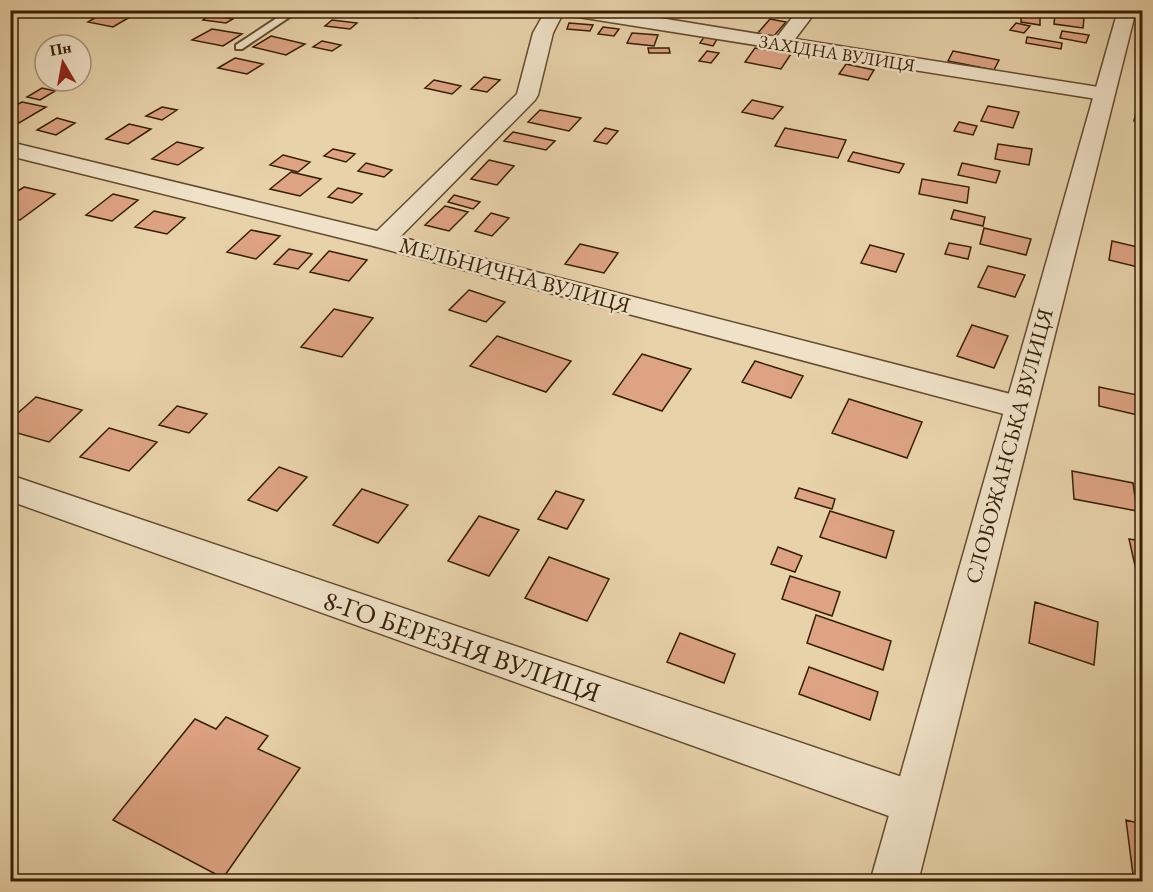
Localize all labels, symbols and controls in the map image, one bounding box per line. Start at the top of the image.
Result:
street label: ЗАХІДНА ВУЛИЦЯ [757,29,917,77]
north arrow [33,33,93,93]
text: Пн [48,36,73,61]
street label: МЕЛЬНИЧНА ВУЛИЦЯ [396,230,634,320]
street label: СЛОБОЖАНСЬКА ВУЛИЦЯ [958,305,1060,587]
street label: 8-ГО БЕРЕЗНЯ ВУЛИЦЯ [319,582,605,710]

